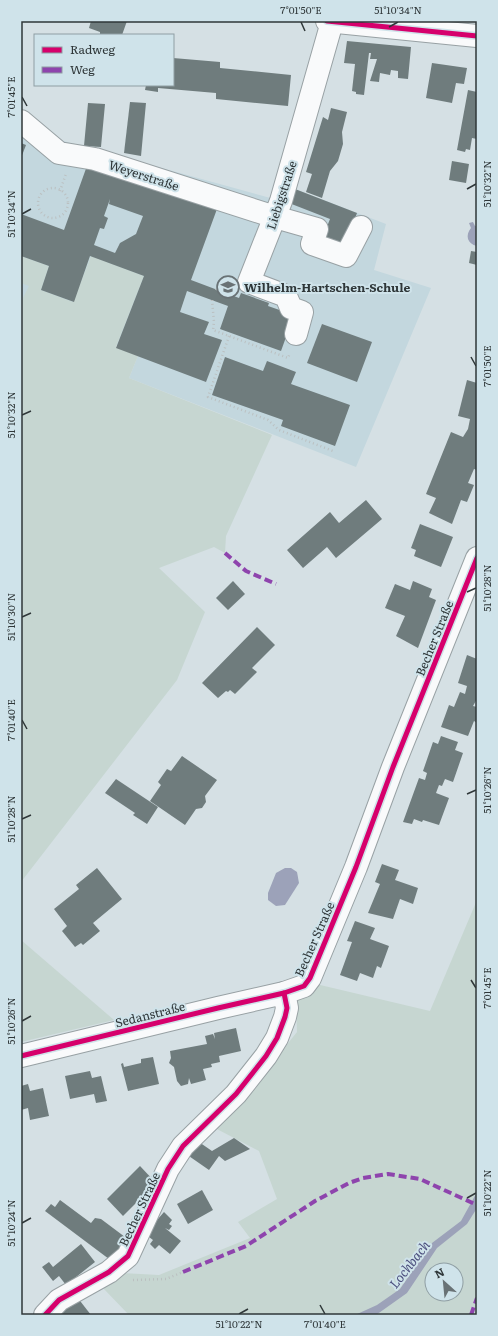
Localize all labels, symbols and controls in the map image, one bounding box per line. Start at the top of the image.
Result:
text: 7°01'50"E [280,2,322,17]
text: 51°10'34"N [374,2,422,17]
legend [34,34,174,86]
text: Radweg [70,40,115,58]
text: Weg [70,60,95,78]
text: 7°01'45"E [3,76,18,118]
street label: Weyerstraße [107,155,181,195]
street label: Liebigstraße [261,158,301,232]
text: 51°10'32"N [479,160,494,208]
text: 51°10'34"N [3,190,18,238]
school or university icon: Wilhelm-Hartschen-Schule [215,274,241,300]
place label: Wilhelm-Hartschen-Schule [244,278,410,296]
text: 7°01'50"E [479,345,494,387]
text: 51°10'32"N [3,391,18,439]
text: 51°10'28"N [479,564,494,612]
text: 51°10'30"N [3,593,18,641]
street label: Becher Straße [411,597,457,679]
text: 7°01'40"E [3,699,18,741]
text: 51°10'26"N [479,766,494,814]
text: 51°10'28"N [3,795,18,843]
street label: Becher Straße [289,899,339,979]
text: 7°01'45"E [479,967,494,1009]
text: 51°10'26"N [3,997,18,1045]
street label: Sedanstraße [113,997,187,1031]
street label: Becher Straße [114,1169,164,1249]
text: 51°10'22"N [479,1170,494,1217]
text: 51°10'24"N [3,1199,18,1247]
water label: Lochbach [384,1236,434,1292]
north arrow [424,1262,464,1302]
text: N [431,1263,447,1281]
text: 51°10'22"N [216,1316,263,1331]
text: 7°01'40"E [304,1316,346,1331]

